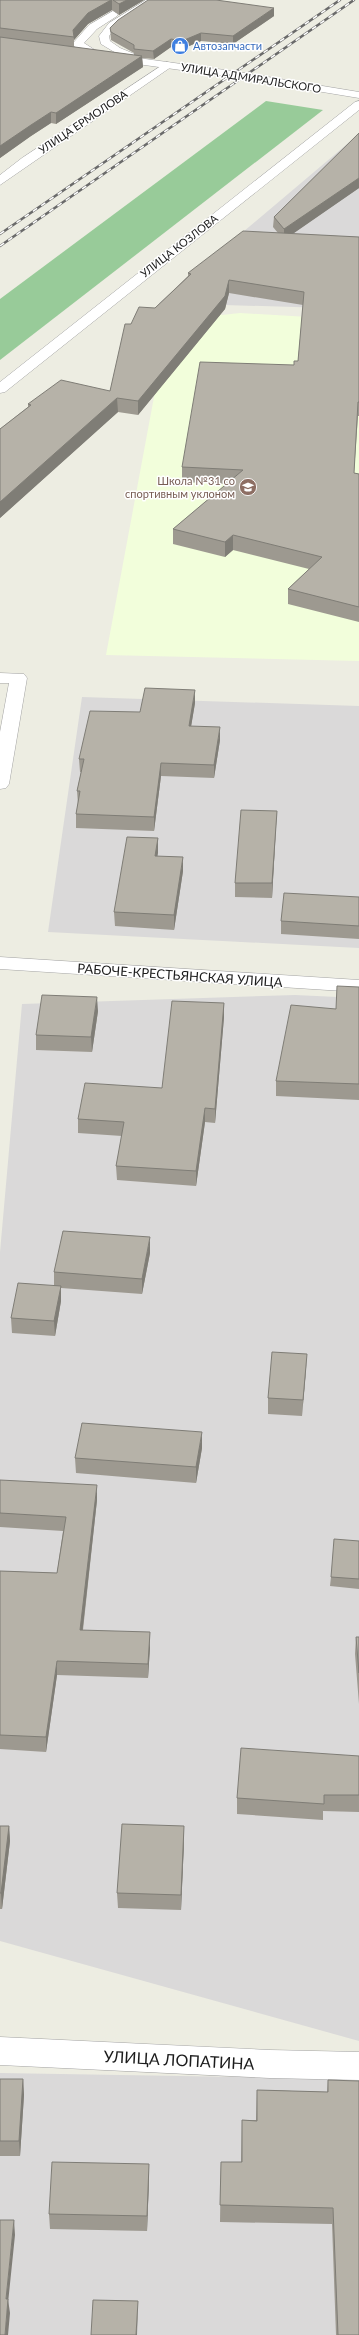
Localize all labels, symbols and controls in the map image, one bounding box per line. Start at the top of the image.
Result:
shop icon: Автозапчасти [170,36,190,56]
place label: Автозапчасти [193,39,262,52]
street label: УЛИЦА АДМИРАЛЬСКОГО [180,60,322,95]
street label: УЛИЦА ЕРМОЛОВА [36,87,130,156]
street label: УЛИЦА КОЗЛОВА [137,211,220,280]
place label: Школа №31 со спортивным уклоном [125,474,235,500]
school or university icon: Школа №31 со спортивным уклоном [238,477,258,497]
street label: РАБОЧЕ-КРЕСТЬЯНСКАЯ УЛИЦА [77,960,283,990]
street label: УЛИЦА ЛОПАТИНА [103,2046,255,2073]

